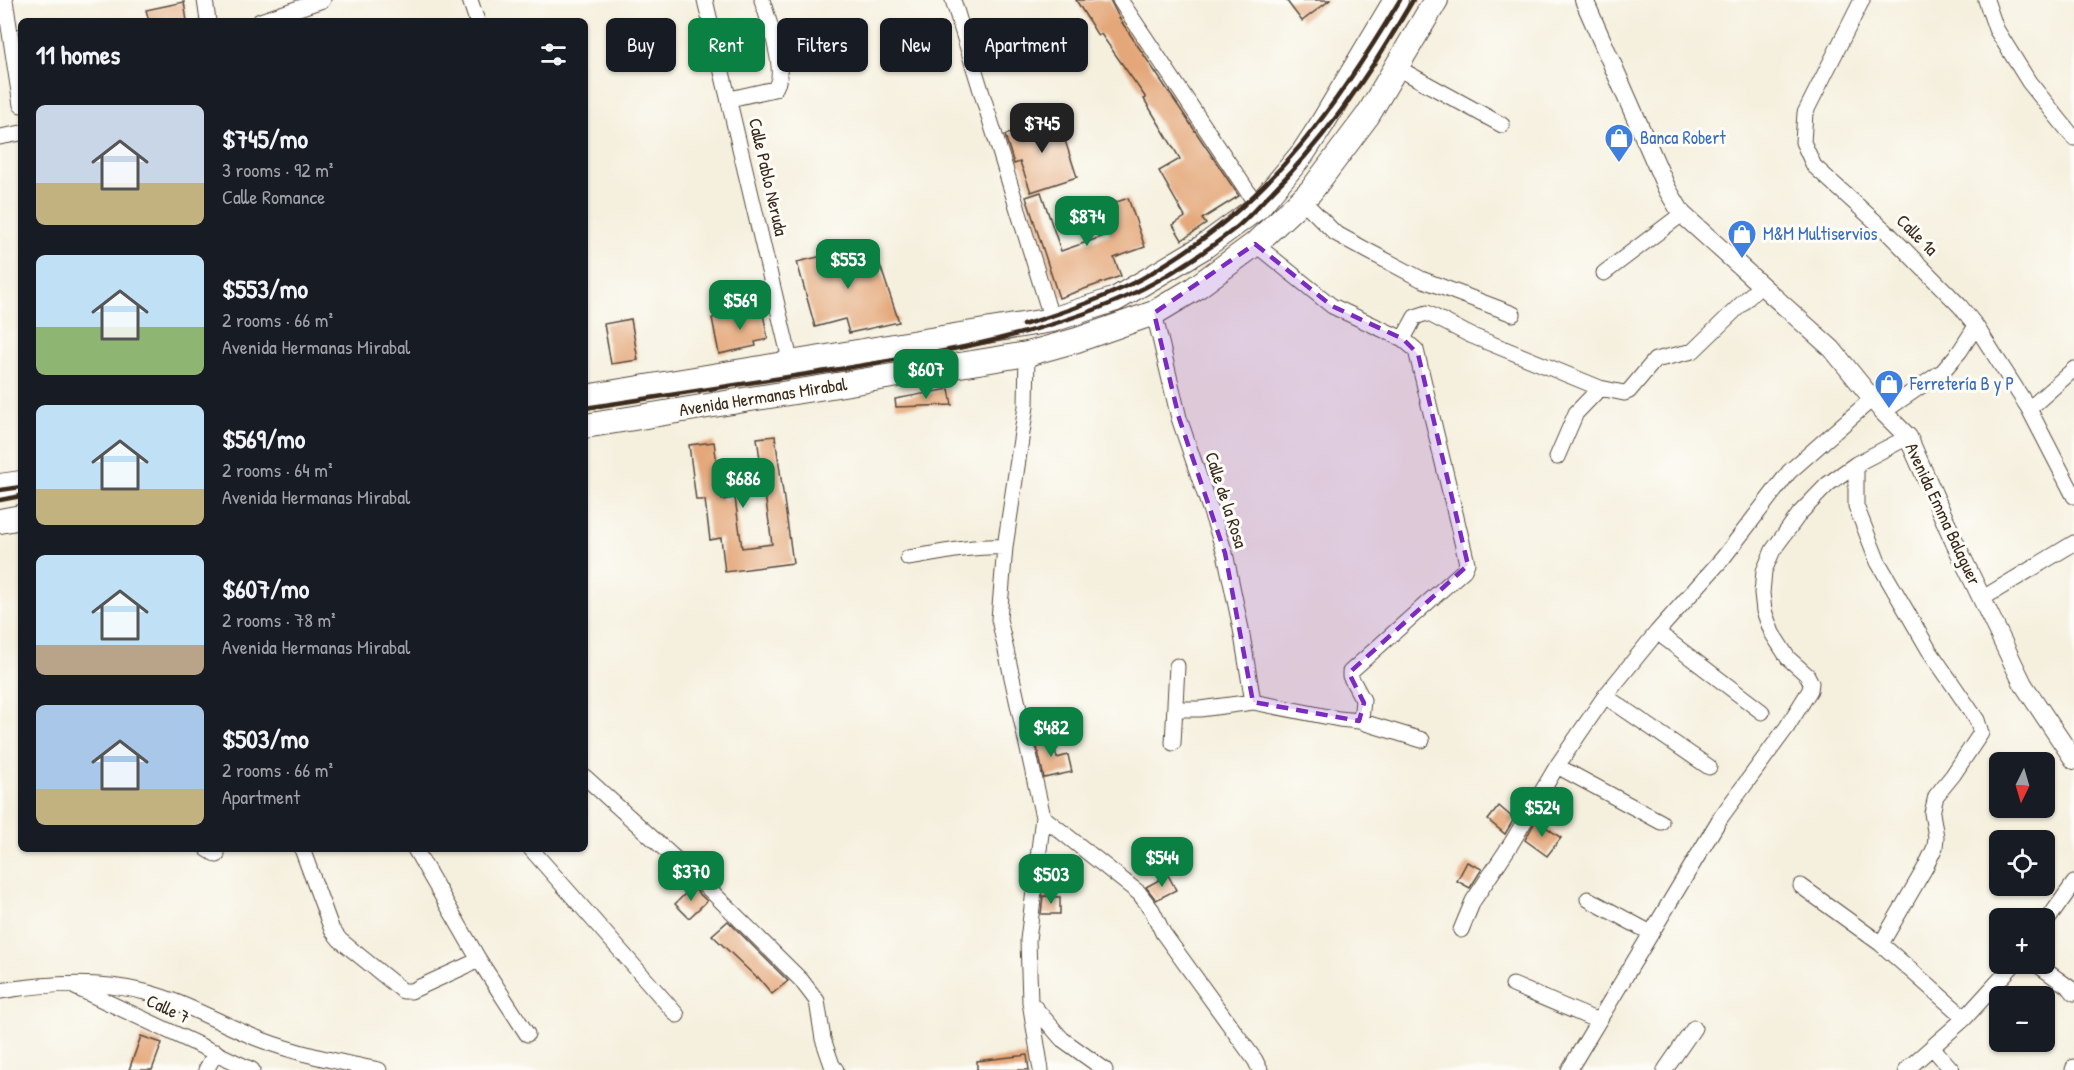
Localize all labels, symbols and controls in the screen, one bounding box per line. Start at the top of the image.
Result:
chip: Buy [606,18,676,72]
chip: Rent [688,18,765,72]
chip: Filters [777,18,868,72]
chip: New [880,18,952,72]
chip: Apartment [964,18,1088,72]
text: 11 homes [36,37,120,72]
icon: filters [537,38,570,71]
pin: $745 [1006,103,1078,154]
text: $745 [1024,109,1060,136]
street label: Calle Pablo Neruda [743,115,794,238]
text: $745/mo [222,121,308,156]
shop icon: Banca Robert [1603,122,1635,164]
place label: Banca Robert [1640,125,1726,150]
icon: home [84,129,156,201]
text: 3 rooms · 92 m² [222,156,333,183]
text: Calle Romance [222,183,325,210]
pin: $874 [1051,196,1123,247]
text: $874 [1069,202,1105,229]
street label: Calle 1a [1891,208,1944,261]
shop icon: M&M Multiservios [1726,218,1758,260]
place label: M&M Multiservios [1763,221,1878,246]
pin: $553 [812,239,884,290]
text: $553 [830,245,866,272]
text: $553/mo [222,271,308,306]
icon: home [84,279,156,351]
pin: $569 [704,280,776,331]
text: $569 [723,286,757,313]
text: 2 rooms · 66 m² [222,306,333,333]
text: Avenida Hermanas Mirabal [222,333,410,360]
pin: $607 [890,349,962,400]
text: $607 [908,355,944,382]
shop icon: Ferretería B y P [1873,368,1905,410]
street label: Avenida Hermanas Mirabal [677,371,849,422]
place label: Ferretería B y P [1909,371,2014,396]
text: $569/mo [222,421,305,456]
icon: home [84,429,156,501]
street label: Avenida Emma Balaguer [1899,438,1987,589]
street label: Calle de la Rosa [1199,449,1254,551]
text: 2 rooms · 64 m² [222,456,333,483]
pin: $686 [707,458,779,509]
text: $686 [726,464,760,491]
text: Avenida Hermanas Mirabal [222,483,410,510]
text: $607/mo [222,571,309,606]
icon: home [84,579,156,651]
text: 2 rooms · 78 m² [222,606,336,633]
text: Avenida Hermanas Mirabal [222,633,410,660]
pin: $482 [1015,707,1087,758]
text: $482 [1033,713,1069,740]
text: $503/mo [222,721,309,756]
icon: home [84,729,156,801]
north arrow [1989,752,2055,818]
map controls [1989,752,2055,1052]
text: 2 rooms · 66 m² [222,756,333,783]
text: Apartment [222,783,300,810]
pin: $524 [1506,787,1578,838]
text: $524 [1524,793,1560,820]
button: locate [1989,830,2055,896]
pin: $544 [1126,837,1198,888]
text: $544 [1145,843,1179,870]
pin: $370 [655,851,727,902]
pin: $503 [1015,854,1087,905]
text: $370 [672,857,710,884]
text: $503 [1033,860,1069,887]
button: + [1989,908,2055,974]
button: − [1989,986,2055,1052]
street label: Calle 7 [143,988,194,1029]

